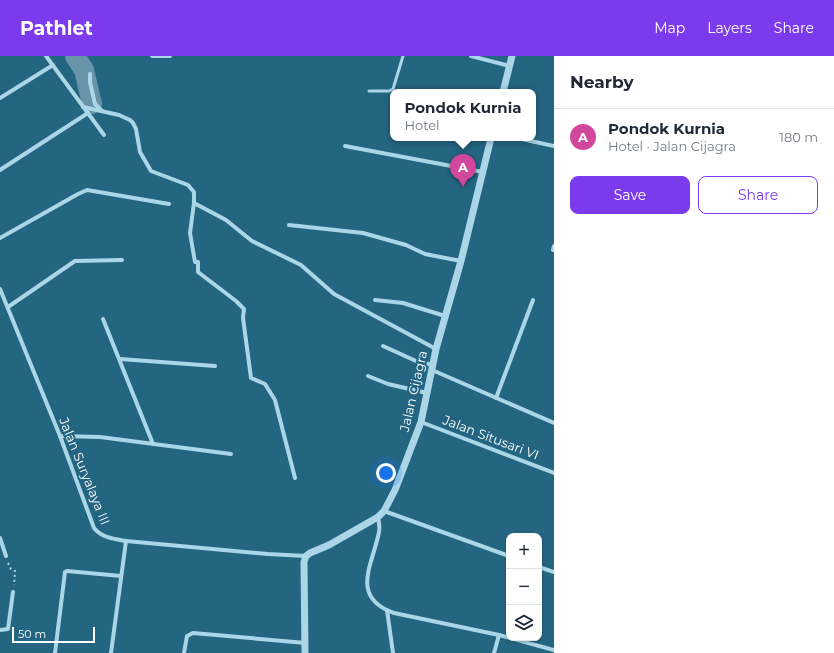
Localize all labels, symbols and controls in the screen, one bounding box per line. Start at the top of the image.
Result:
text: Pathlet [20,17,93,40]
text: Map [654,19,685,37]
text: Layers [707,19,752,37]
text: Share [774,19,814,37]
text: Nearby [570,72,634,92]
popup [390,89,536,141]
text: Pondok Kurnia [404,98,522,117]
text: Hotel [404,117,440,133]
text: Pondok Kurnia [608,119,725,138]
text: A [578,129,588,145]
text: 180 m [779,129,818,145]
text: Hotel · Jalan Cijagra [608,138,736,154]
pin: A [450,154,476,187]
button: Save [570,176,690,214]
button: Share [698,176,818,214]
street label: Jalan Cijagra [396,349,430,434]
street label: Jalan Situsari VI [440,411,541,463]
street label: Jalan Suryalaya III [56,414,114,527]
your location [376,463,396,483]
map controls [506,533,542,641]
button: + [506,533,542,569]
button: − [506,569,542,605]
button: layers [506,605,542,641]
scale bar [12,625,95,644]
text: 50 m [18,627,46,641]

